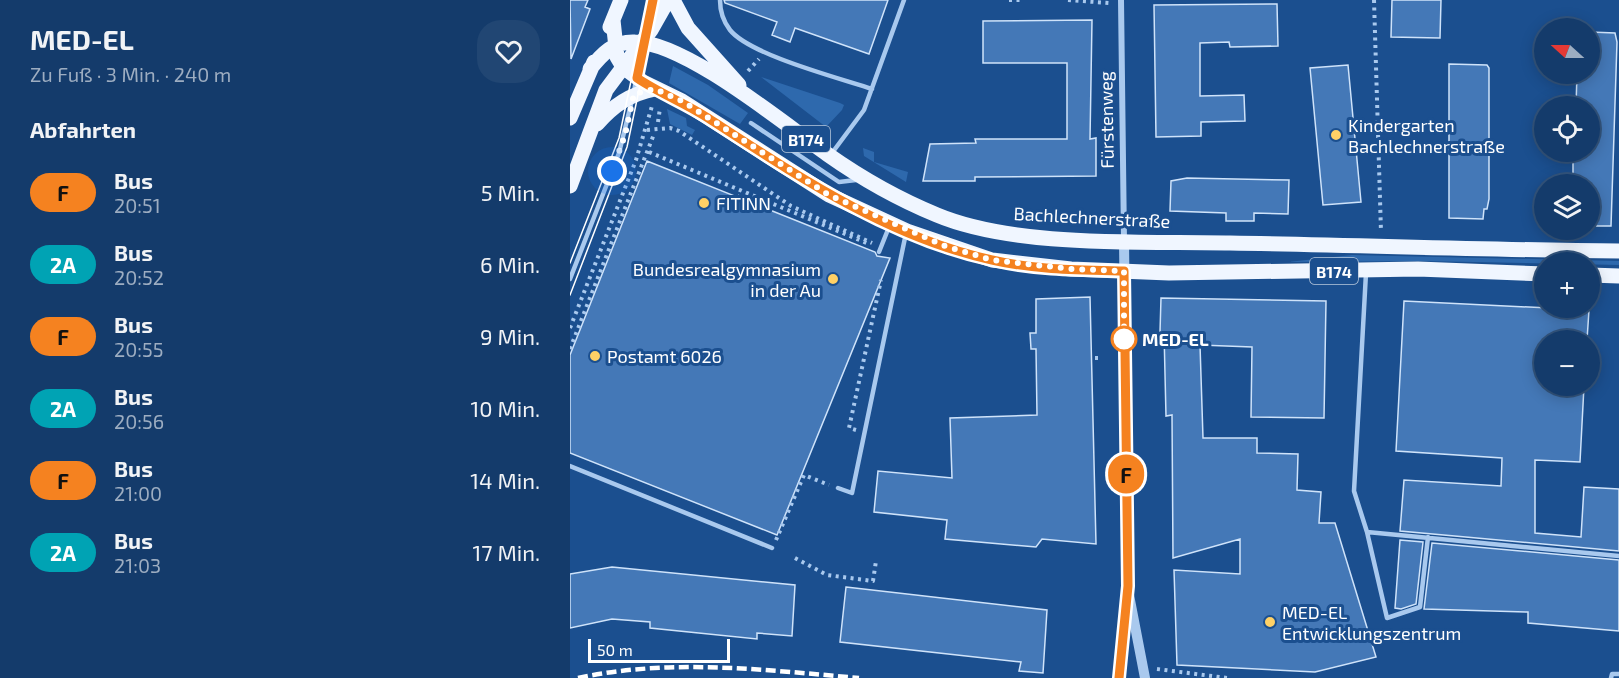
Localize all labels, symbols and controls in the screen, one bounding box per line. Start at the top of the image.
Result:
north arrow [1534,18,1600,84]
map controls [1534,18,1600,396]
button: heart [477,20,540,83]
text: MED-EL [30,22,134,56]
text: Zu Fuß · 3 Min. · 240 m [30,62,231,86]
street label: Fürstenweg [1094,71,1118,169]
button: locate [1534,96,1600,162]
place label: Kindergarten Bachlechnerstraße [1348,114,1505,157]
text: Abfahrten [30,116,136,142]
road number: B174 [782,126,830,152]
marker: Kindergarten Bachlechnerstraße [1329,128,1343,142]
your location [597,156,627,186]
text: Bus [114,167,153,193]
button: layers [1534,174,1600,240]
text: 5 Min. [481,179,540,205]
text: F [57,180,69,205]
place label: FITINN [716,192,771,214]
text: 20:51 [114,193,161,217]
marker: FITINN [697,196,711,210]
street label: Bachlechnerstraße [1013,202,1171,232]
text: Bus [114,239,153,265]
text: 6 Min. [480,251,540,277]
text: 2A [50,252,76,277]
button: + [1534,252,1600,318]
place label: Bundesrealgymnasium in der Au [633,258,821,301]
road number: B174 [1310,258,1358,284]
text: 20:52 [114,265,164,289]
marker: Bundesrealgymnasium in der Au [826,272,840,286]
text: Bus [114,311,153,337]
text: 9 Min. [480,323,540,349]
text: F [57,324,69,349]
marker: MED-EL [1111,326,1137,352]
place label: MED-EL [1142,328,1209,350]
button: − [1534,330,1600,396]
text: 20:55 [114,337,163,361]
place label: Postamt 6026 [607,345,722,367]
marker: Postamt 6026 [588,349,602,363]
text: Bus [114,383,153,409]
text: 10 Min. [471,395,540,421]
text: 2A [50,396,76,421]
text: 20:56 [114,409,164,433]
line badge: F [1106,454,1146,494]
text: Bus [114,455,153,481]
text: F [1120,462,1132,487]
text: 14 Min. [470,467,540,493]
text: F [57,468,69,493]
text: 21:00 [114,481,162,505]
text: Bus [114,527,153,553]
text: 17 Min. [473,539,540,565]
text: 2A [50,540,76,565]
text: 21:03 [114,553,161,577]
place label: MED-EL Entwicklungszentrum [1282,601,1461,644]
marker: MED-EL Entwicklungszentrum [1263,615,1277,629]
scale bar [588,636,730,664]
text: 50 m [597,640,633,659]

